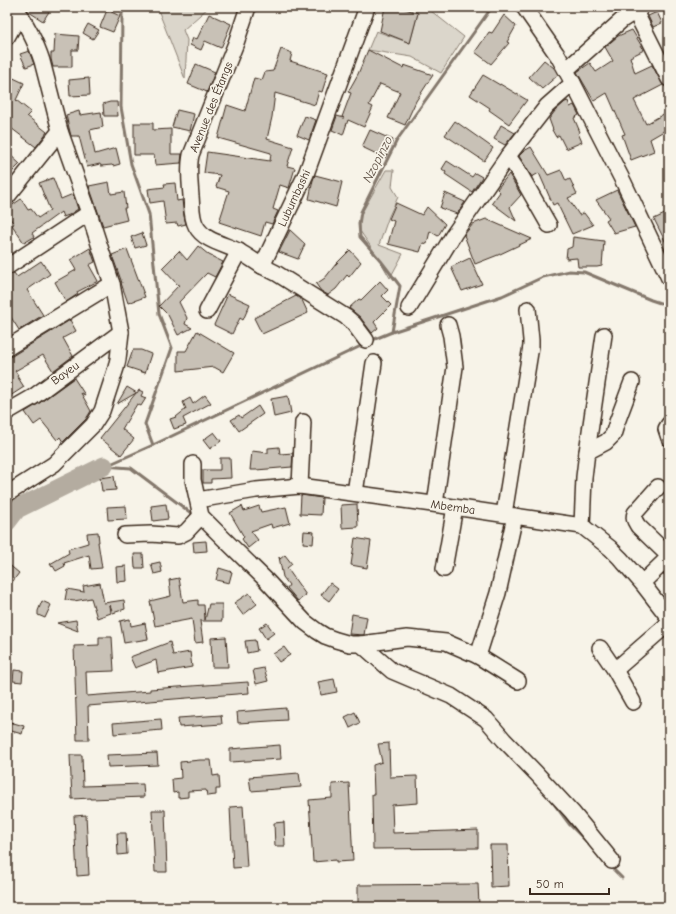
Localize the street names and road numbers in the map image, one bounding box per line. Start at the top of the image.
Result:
street label: Avenue des Étangs [186,60,236,154]
street label: Lubumbashi [275,167,313,229]
street label: Bayeu [48,358,82,388]
street label: Mbemba [430,497,476,517]

